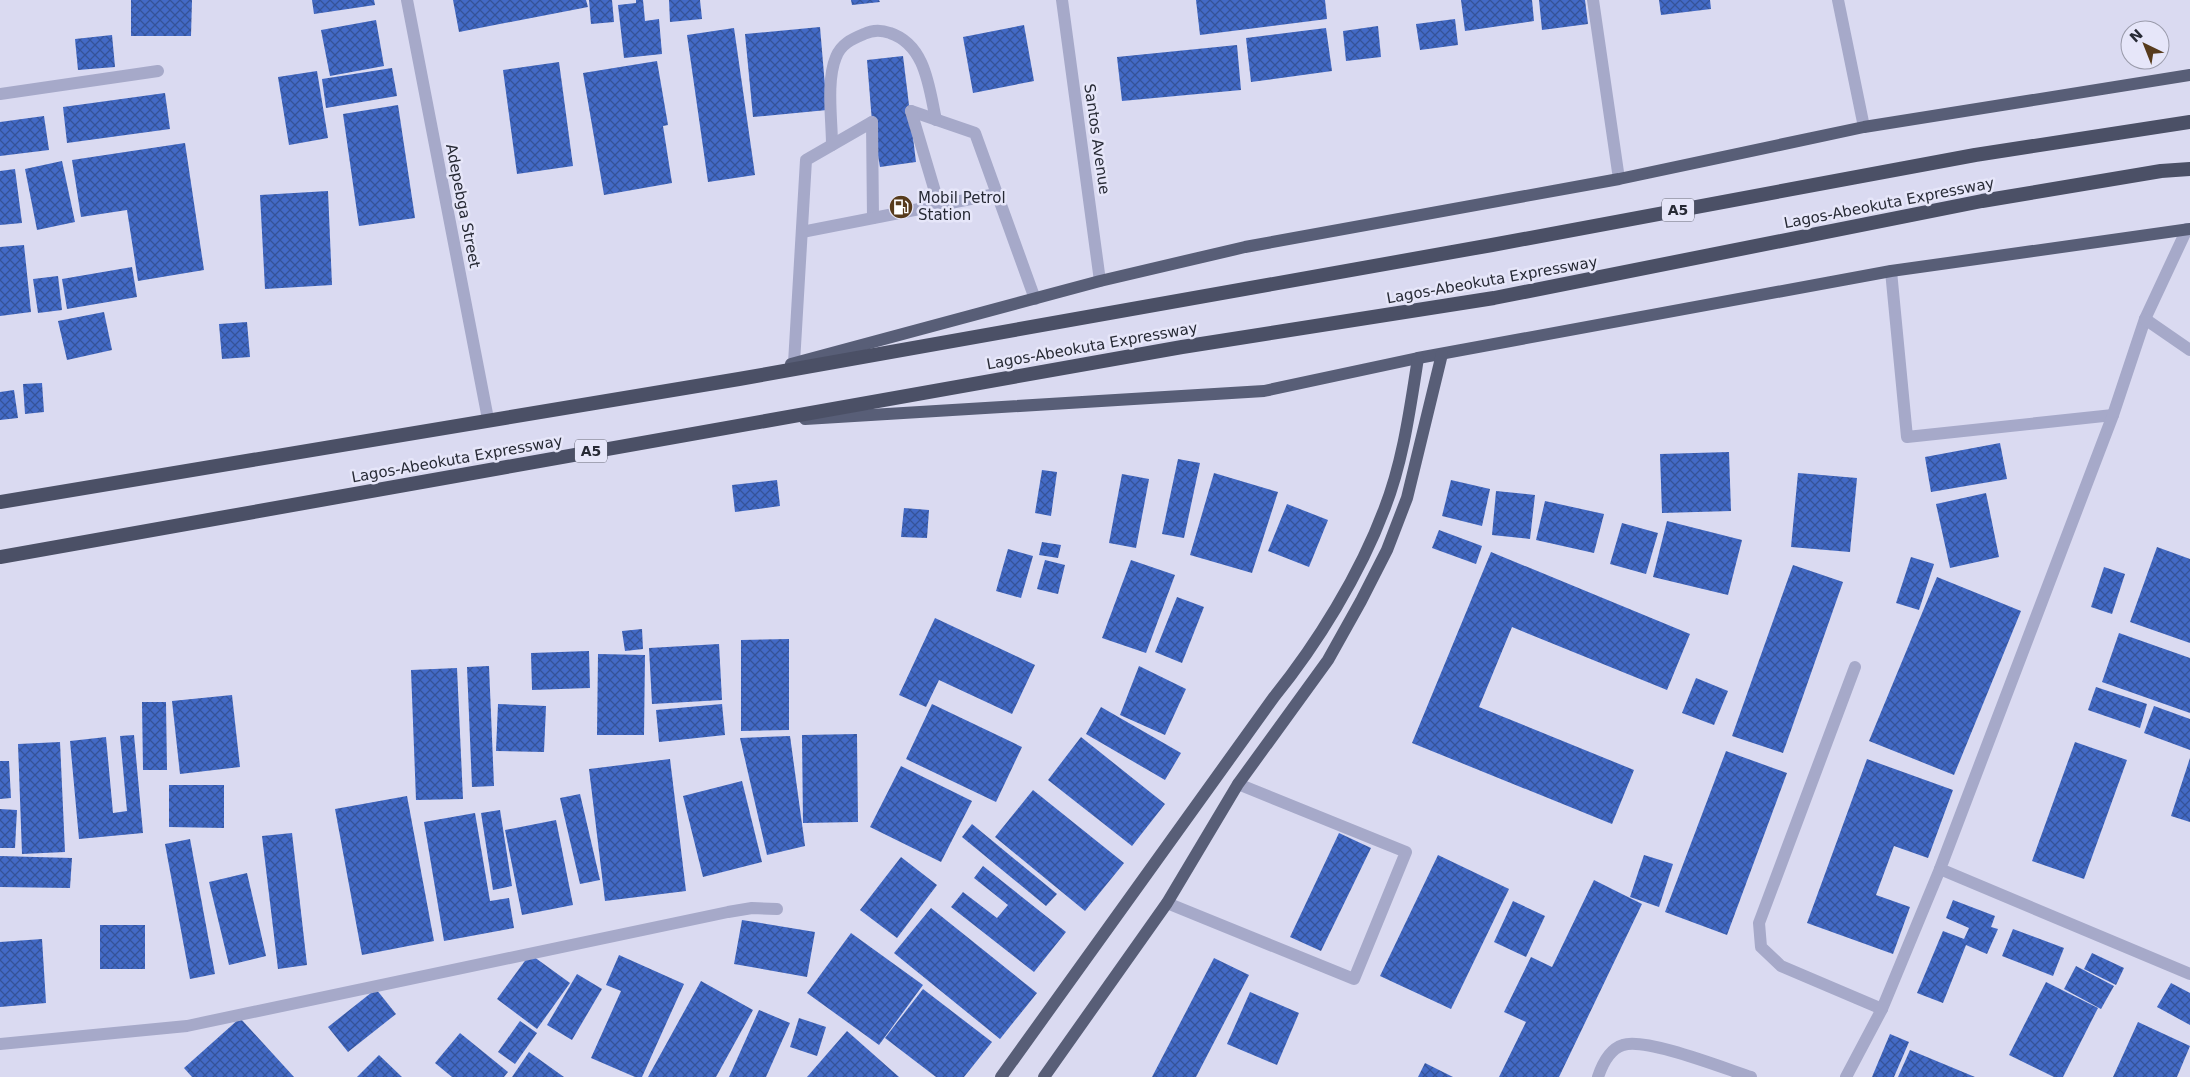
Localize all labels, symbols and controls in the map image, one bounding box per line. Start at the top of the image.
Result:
north arrow [2120,20,2170,70]
text: N [2126,26,2146,45]
street label: Santos Avenue [1080,82,1114,196]
street label: Adepebga Street [442,142,484,270]
street label: Lagos-Abeokuta Expressway [1782,174,1996,232]
place label: Mobil Petrol Station [918,189,1006,224]
fuel station icon: Mobil Petrol Station [888,194,914,220]
road number: A5 [1662,198,1694,222]
street label: Lagos-Abeokuta Expressway [1385,253,1599,307]
street label: Lagos-Abeokuta Expressway [985,319,1199,373]
street label: Lagos-Abeokuta Expressway [350,432,564,486]
road number: A5 [575,440,607,462]

